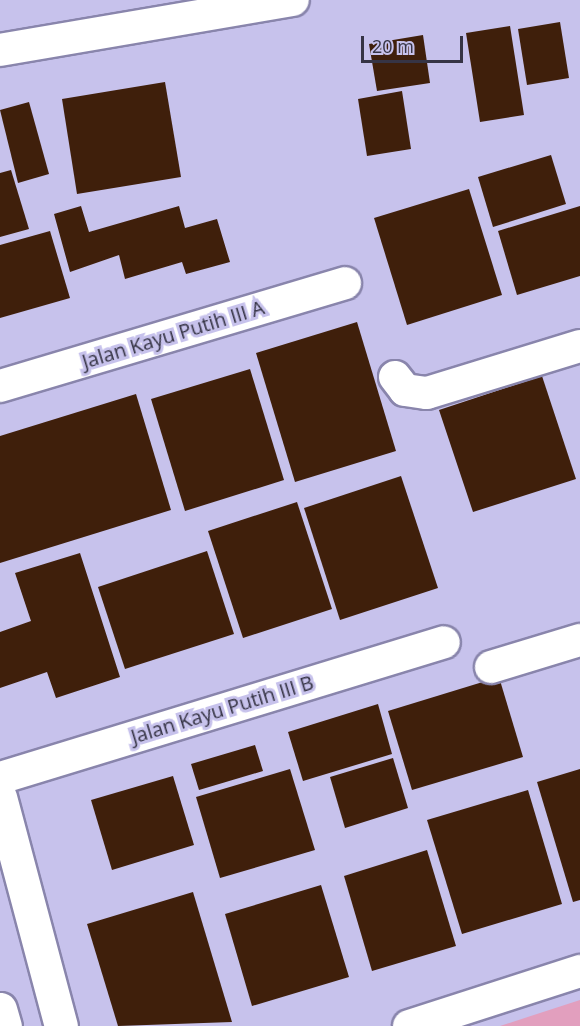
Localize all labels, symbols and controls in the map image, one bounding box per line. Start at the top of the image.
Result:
scale bar [364,24,466,62]
text: 20 m [372,34,414,58]
street label: Jalan Kayu Putih III A [79,295,267,373]
street label: Jalan Kayu Putih III B [128,670,316,748]

